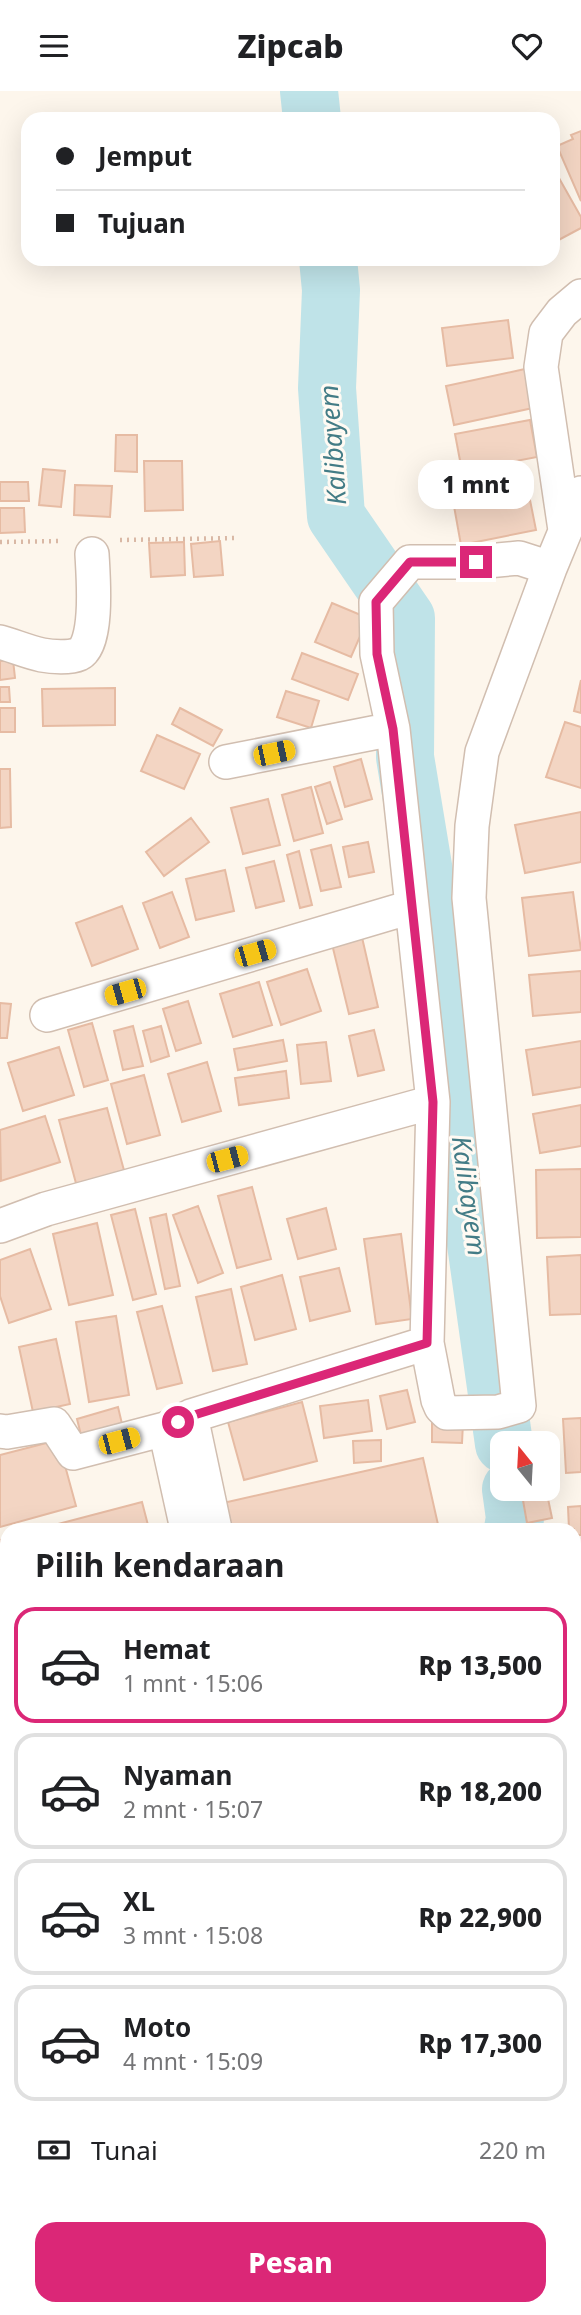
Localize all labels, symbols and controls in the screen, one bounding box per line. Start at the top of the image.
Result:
text: Zipcab [237,24,344,67]
icon: menu [35,27,73,65]
icon: heart [508,27,546,65]
text: Jemput [98,138,192,174]
text: Tujuan [98,205,186,241]
water label: Kalibayem [310,384,354,506]
callout: 1 mnt [418,461,534,510]
text: 1 mnt [442,468,510,500]
route end [460,546,492,578]
car [252,738,297,768]
car [232,937,279,969]
car [102,976,149,1008]
water label: Kalibayem [444,1134,496,1258]
car [204,1143,251,1175]
route start [162,1406,194,1438]
car [96,1425,143,1457]
north arrow [490,1431,560,1501]
map controls [490,1431,560,1501]
text: Pilih kendaraan [35,1543,285,1586]
text: Hemat [123,1631,211,1667]
icon: car [39,1634,102,1697]
text: Rp 13,500 [419,1647,542,1683]
text: 1 mnt · 15:06 [123,1667,263,1699]
text: Nyaman [123,1757,232,1793]
icon: car [39,1760,102,1823]
text: Rp 18,200 [419,1773,542,1809]
text: 2 mnt · 15:07 [123,1793,263,1825]
text: XL [123,1883,155,1919]
icon: car [39,1886,102,1949]
text: Rp 22,900 [419,1899,542,1935]
text: 3 mnt · 15:08 [123,1919,263,1951]
text: Moto [123,2009,191,2045]
icon: car [39,2012,102,2075]
text: Rp 17,300 [419,2025,542,2061]
text: 4 mnt · 15:09 [123,2045,263,2077]
icon: cash [35,2131,73,2169]
text: Tunai [91,2132,158,2168]
text: 220 m [479,2134,546,2166]
button: Pesan [35,2222,546,2302]

